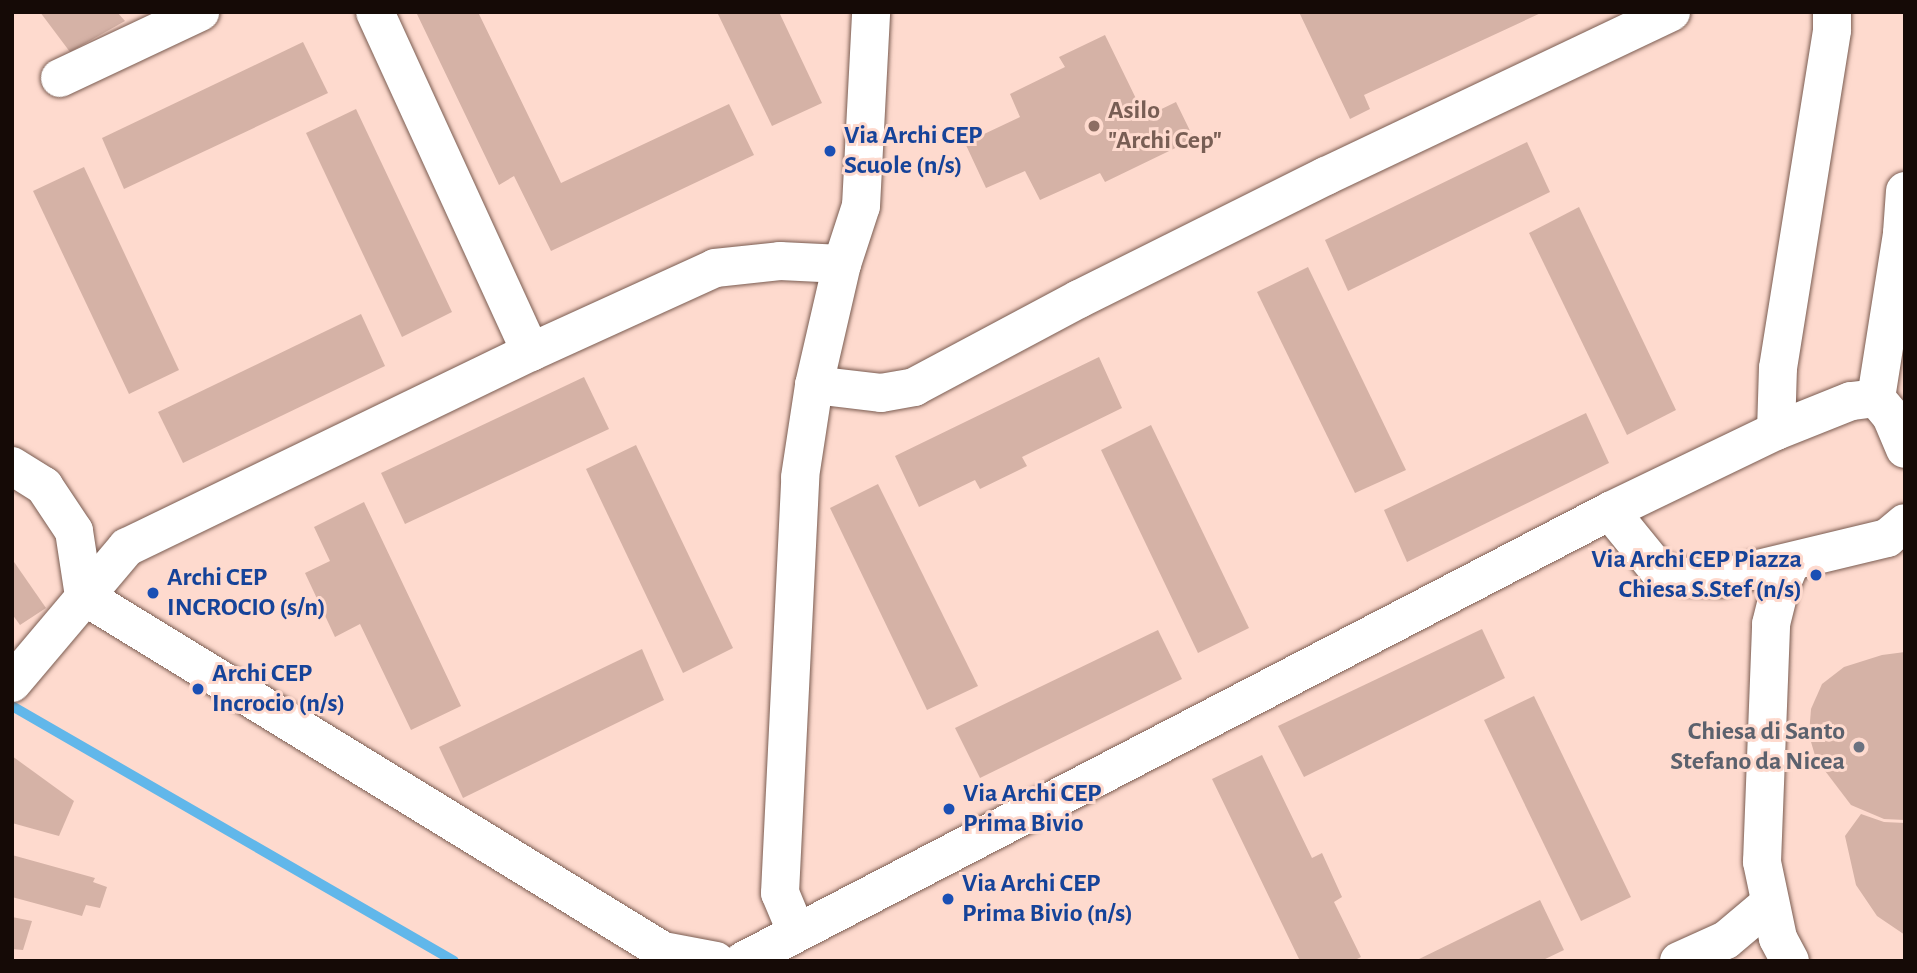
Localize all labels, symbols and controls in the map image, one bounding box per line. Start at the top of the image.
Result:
place label: Asilo "Archi Cep" [1108,95,1222,156]
marker: Asilo "Archi Cep" [1086,118,1102,134]
place label: Via Archi CEP Scuole (n/s) [844,120,983,182]
marker: Via Archi CEP Scuole (n/s) [822,143,838,159]
place label: Via Archi CEP Piazza Chiesa S.Stef (n/s) [1591,544,1802,606]
place label: Archi CEP INCROCIO (s/n) [167,562,326,624]
marker: Via Archi CEP Piazza Chiesa S.Stef (n/s) [1808,567,1824,583]
marker: Archi CEP INCROCIO (s/n) [145,585,161,601]
place label: Archi CEP Incrocio (n/s) [212,658,345,720]
marker: Archi CEP Incrocio (n/s) [190,681,206,697]
place label: Chiesa di Santo Stefano da Nicea [1670,716,1845,778]
marker: Chiesa di Santo Stefano da Nicea [1851,739,1867,755]
place label: Via Archi CEP Prima Bivio [963,778,1102,840]
marker: Via Archi CEP Prima Bivio [941,801,957,817]
place label: Via Archi CEP Prima Bivio (n/s) [962,868,1133,930]
marker: Via Archi CEP Prima Bivio (n/s) [940,891,956,907]

